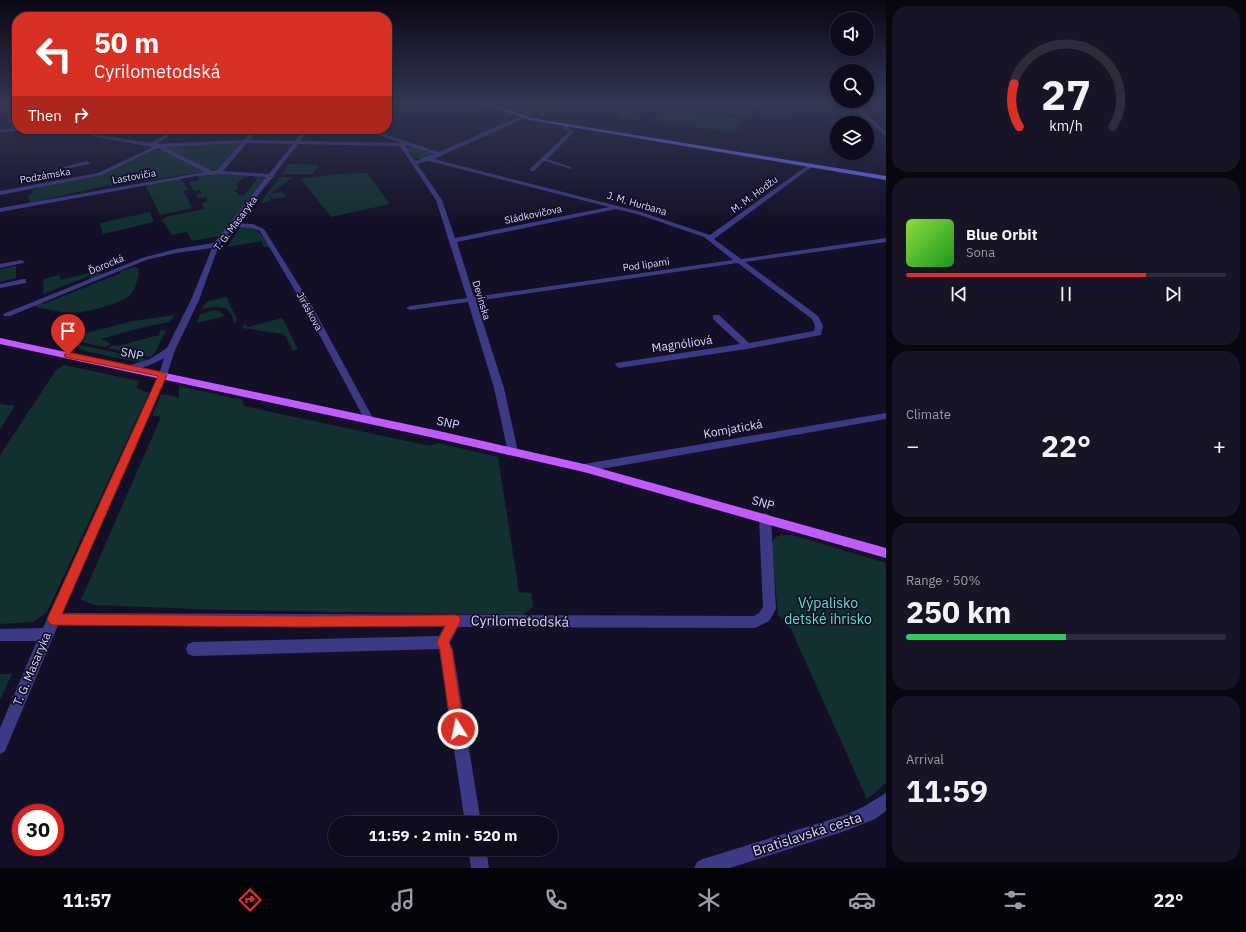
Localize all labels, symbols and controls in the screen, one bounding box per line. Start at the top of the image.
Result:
map controls [830,12,874,160]
button: sound [830,12,874,56]
text: 50 m [94,24,159,61]
icon: left [28,28,80,80]
text: Cyrilometodská [94,60,220,83]
button: search [830,64,874,108]
text: 27 [1041,67,1091,121]
icon: right [70,104,92,126]
text: Then [28,106,62,125]
button: layers [830,116,874,160]
text: km/h [1049,116,1083,135]
street label: Podzámska [19,165,72,186]
street label: Lastovičia [111,166,158,187]
street label: M. M. Hodžu [728,173,780,216]
street label: J. M. Hurbana [605,189,669,218]
street label: T. G. Masaryka [211,193,261,253]
street label: Sládkovičova [503,202,564,227]
text: Blue Orbit [966,225,1037,244]
text: Sona [966,244,995,261]
street label: Ďorocká [87,251,126,277]
street label: Pod lipami [622,255,670,274]
street label: Devínska [469,279,494,322]
icon: previous [948,283,970,305]
icon: pause [1055,283,1077,305]
icon: next [1162,283,1184,305]
street label: Jiráskova [294,290,326,333]
pin [51,314,85,355]
icon: arrive [57,320,79,342]
street label: Magnóliová [651,332,714,355]
street label: SNP [119,344,145,363]
text: Climate [906,406,951,423]
street label: SNP [435,413,461,432]
street label: Komjatická [702,416,764,441]
text: 22° [1041,426,1091,465]
text: − [906,431,919,460]
text: + [1213,431,1226,460]
street label: SNP [750,492,776,513]
text: Range · 50% [906,572,980,589]
text: 250 km [906,592,1011,631]
park label: Výpalisko detské ihrisko [784,594,872,628]
street label: Cyrilometodská [471,611,570,631]
street label: T. G. Masaryka [9,629,54,708]
position arrow [437,708,479,750]
text: Arrival [906,751,944,768]
text: 11:59 [906,771,988,810]
speed limit sign: 30 [12,804,64,856]
street label: Bratislavská cesta [750,808,864,860]
text: 11:59 · 2 min · 520 m [369,826,517,845]
icon: directions [236,886,264,914]
icon: music [389,886,417,914]
icon: phone [542,886,570,914]
icon: climate [695,886,723,914]
icon: car [848,886,876,914]
icon: filters [1001,886,1029,914]
text: 11:57 [62,889,112,912]
text: 22° [1153,889,1184,912]

